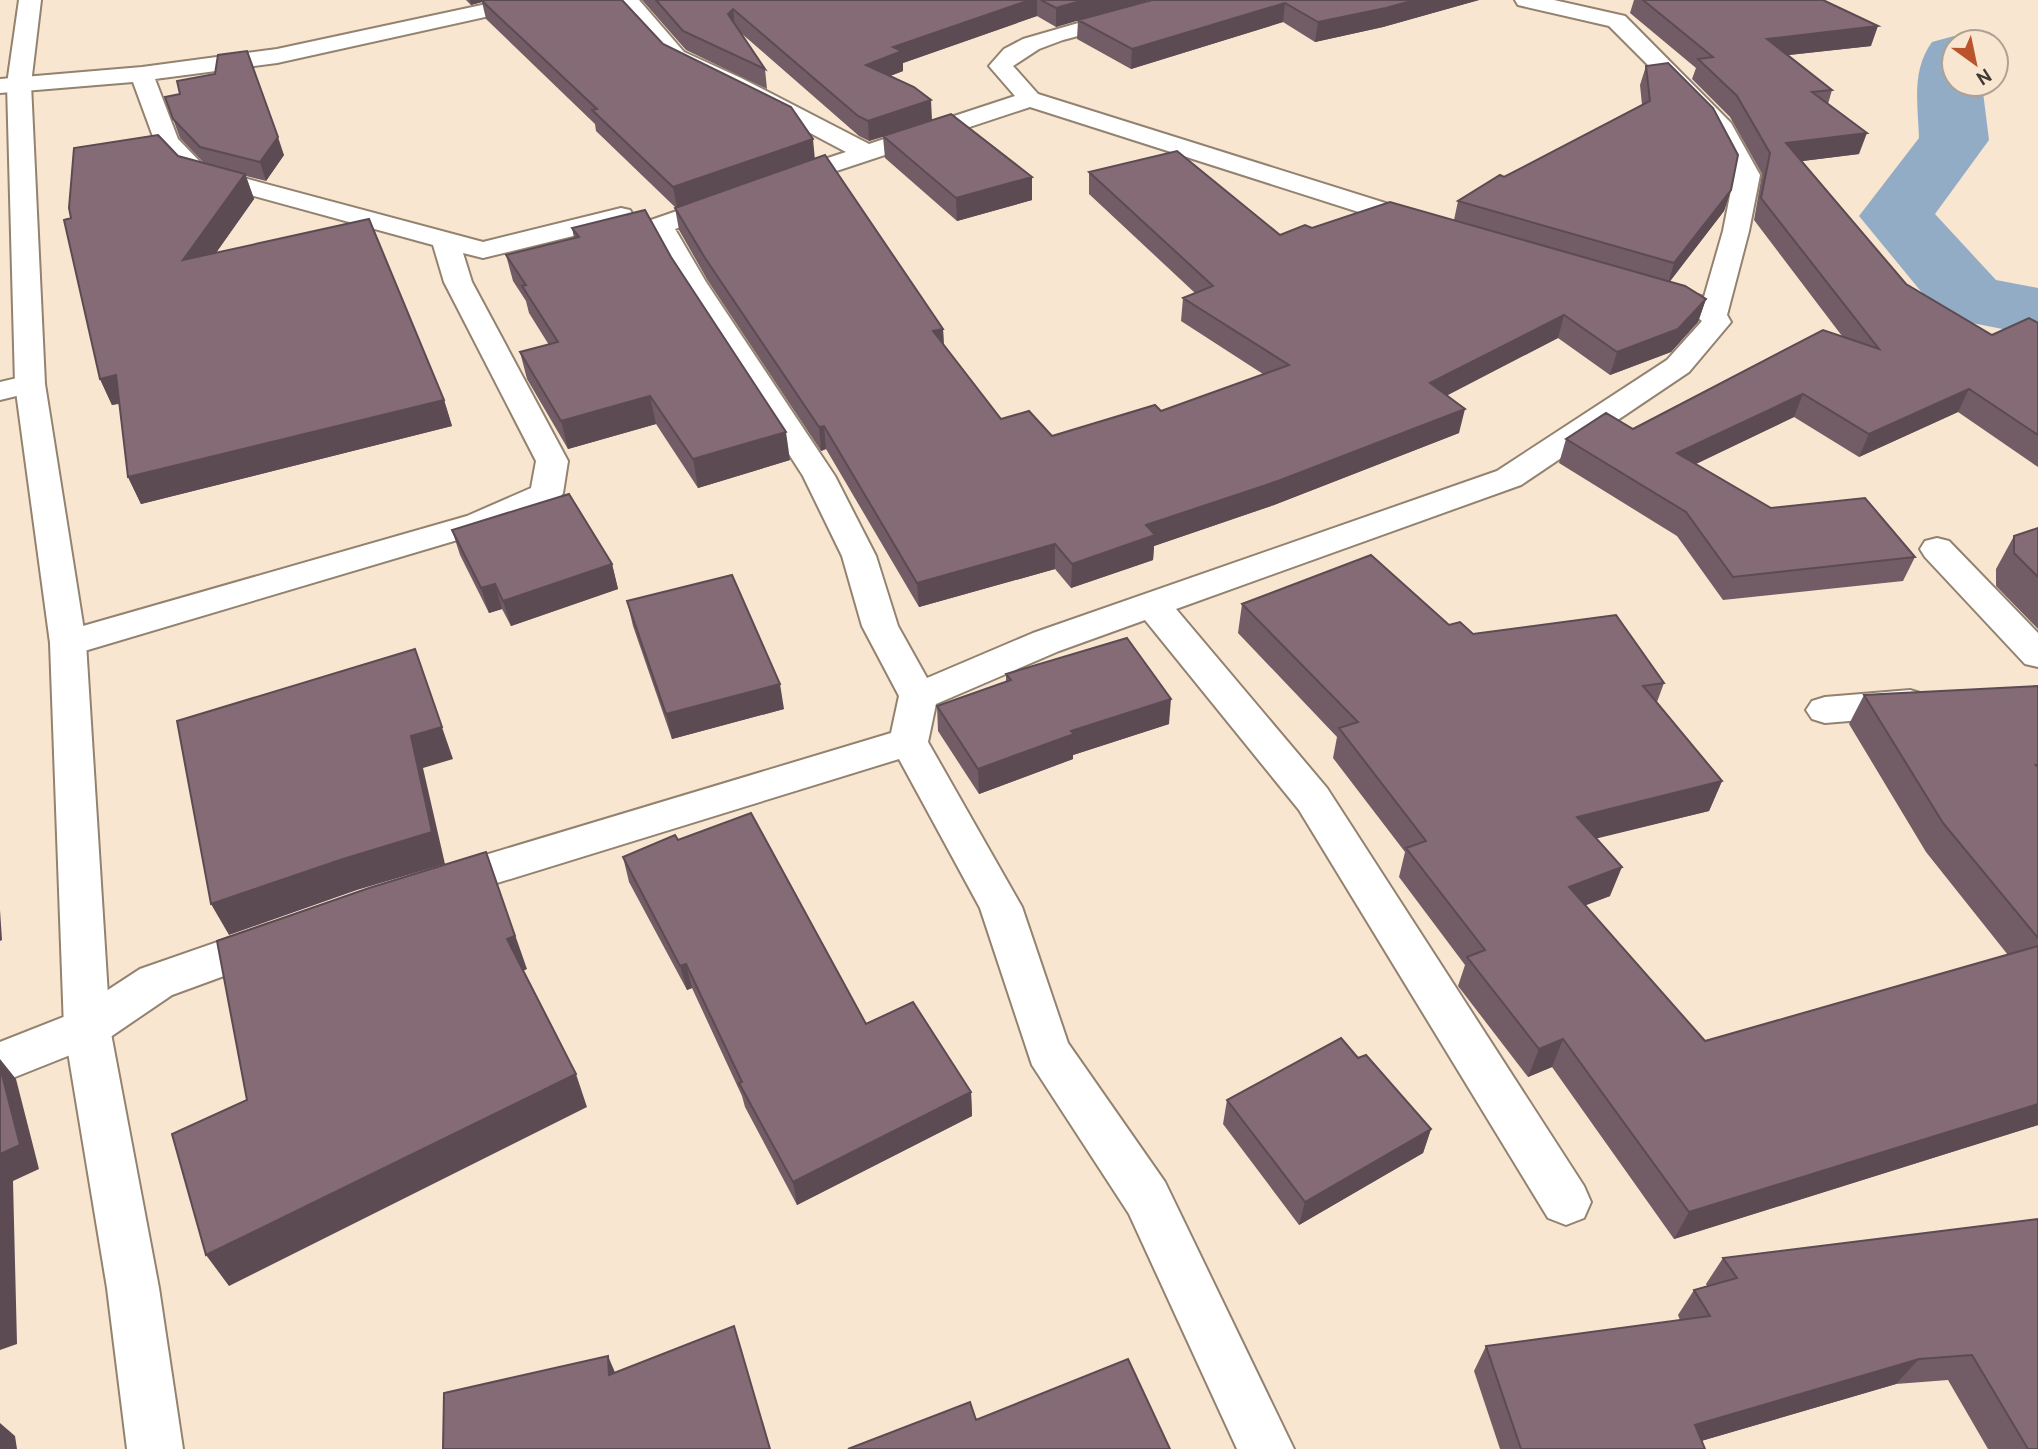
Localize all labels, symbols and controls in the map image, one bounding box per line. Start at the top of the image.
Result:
north arrow [1940,28,2010,98]
text: N [1972,64,1996,90]

